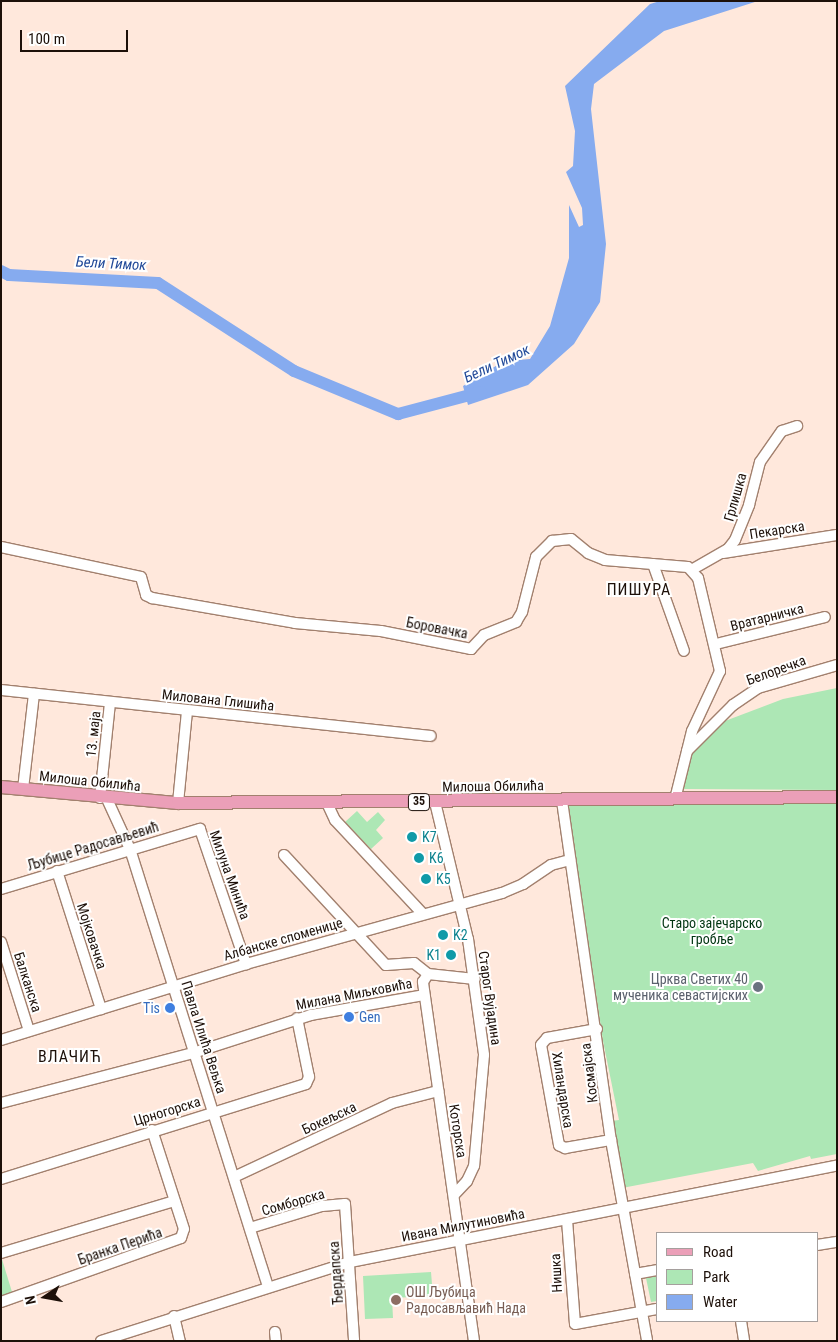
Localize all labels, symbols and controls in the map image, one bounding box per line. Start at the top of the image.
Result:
scale bar [22,20,130,52]
text: 100 m [28,30,65,48]
water label: Бели Тимок [75,253,147,275]
water label: Бели Тимок [461,341,533,387]
street label: Грлишка [720,471,750,523]
street label: Пекарска [748,517,806,543]
district label: ПИШУРА [606,580,672,600]
street label: Вратарничка [729,600,805,634]
street label: Боровачка [405,614,469,642]
street label: Белоречка [744,651,808,689]
street label: Милована Глишића [161,686,275,714]
street label: 13. маја [82,710,104,758]
street label: Милоша Обилића [38,767,142,795]
street label: Милоша Обилића [442,777,544,795]
road number: 35 [408,792,430,812]
street label: Љубице Радосављевић [25,818,161,874]
street label: Милуна Минића [206,828,254,922]
place label: K7 [422,829,437,845]
marker: K7 [406,831,418,843]
place label: K6 [429,850,444,866]
marker: K6 [413,852,425,864]
place label: K5 [436,871,451,887]
marker: K5 [420,873,432,885]
street label: Мојковачка [73,901,111,971]
street label: Албанске споменице [221,914,345,964]
park label: Старо зајечарско гробље [662,915,762,948]
place label: K2 [453,927,468,943]
marker: K2 [437,929,449,941]
place label: K1 [426,947,441,963]
marker: K1 [445,949,457,961]
street label: Балканска [10,950,46,1014]
street label: Старог Вујадина [475,950,505,1046]
place label: Црква Светих 40 мученика севастијских [613,971,748,1004]
street label: Милана Миљковића [294,974,414,1014]
street label: Павла Илића Вељка [178,979,230,1095]
marker: Црква Светих 40 мученика севастијских [752,981,764,993]
place label: Tis [143,1000,160,1016]
marker: Tis [164,1002,176,1014]
place label: Gen [359,1009,381,1025]
marker: Gen [343,1011,355,1023]
street label: Космајска [577,1042,601,1104]
district label: ВЛАЧИЋ [37,1047,103,1067]
street label: Хиландарска [549,1051,577,1129]
street label: Црногорска [132,1093,202,1129]
street label: Бокељска [299,1098,359,1138]
street label: Которска [445,1103,471,1159]
street label: Сомборска [260,1185,326,1219]
street label: Ивана Милутиновића [400,1205,526,1245]
street label: Бранка Перића [76,1224,164,1268]
legend [656,1232,818,1322]
street label: Ђердапска [325,1241,347,1305]
text: Road [703,1243,733,1261]
street label: Нишка [547,1253,565,1293]
text: Park [703,1268,730,1286]
north arrow [20,1272,70,1322]
place label: ОШ Љубица Радосављавић Нада [406,1284,526,1316]
text: Water [703,1293,737,1311]
text: N [22,1294,39,1306]
marker: ОШ Љубица Радосављавић Нада [390,1294,402,1306]

